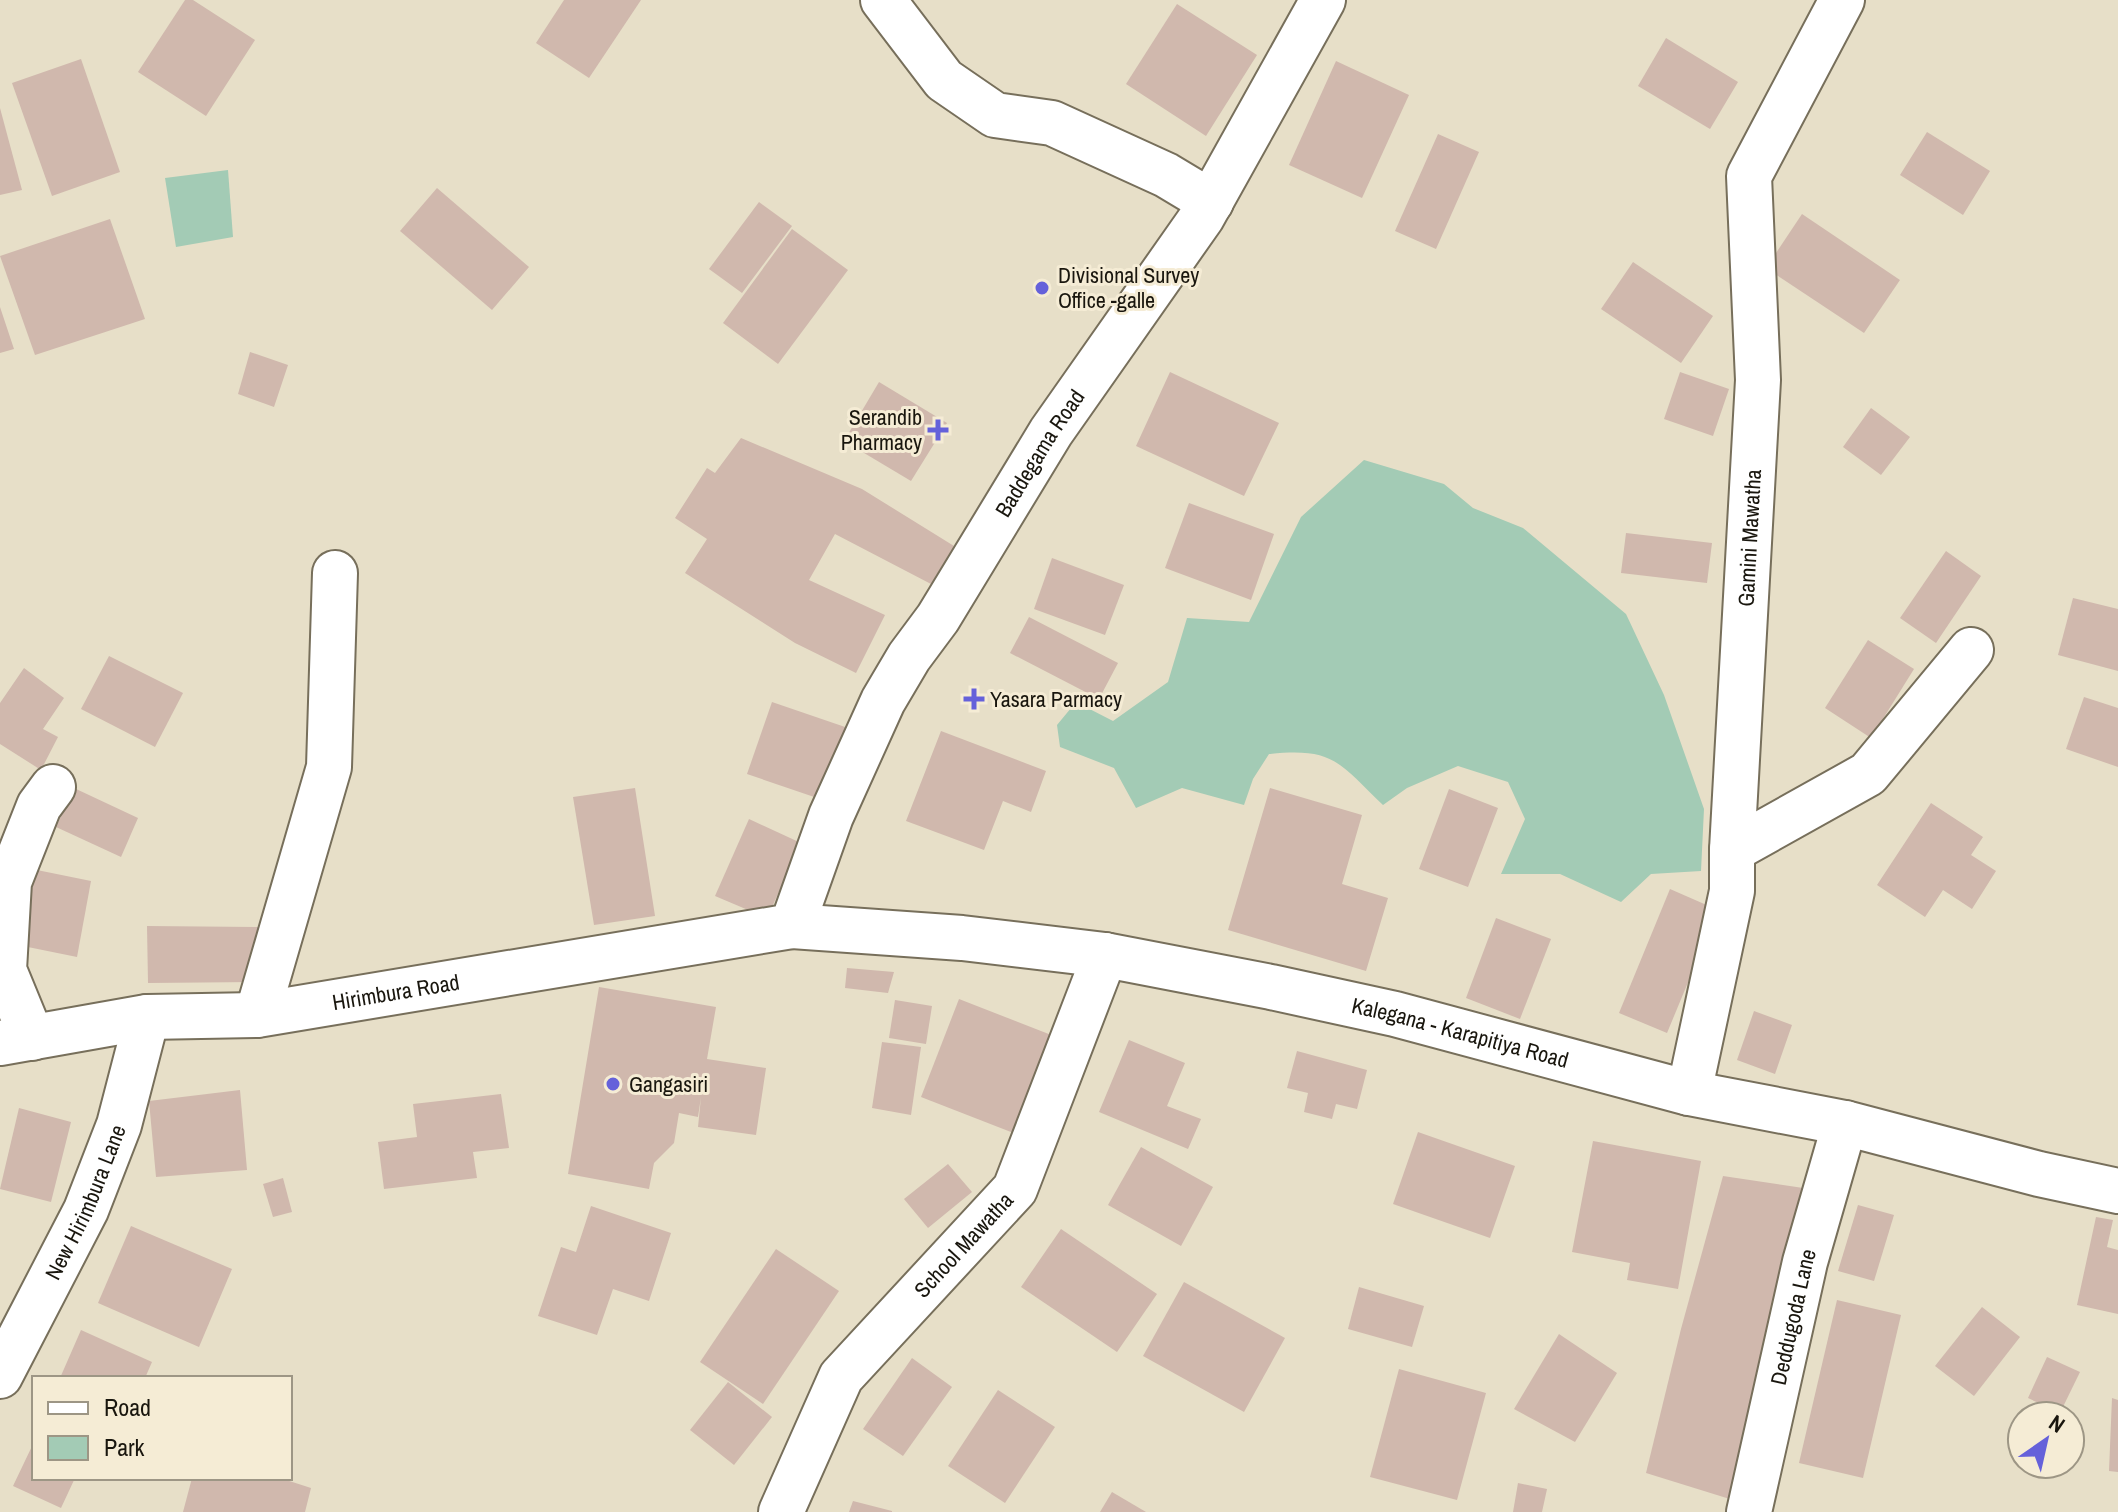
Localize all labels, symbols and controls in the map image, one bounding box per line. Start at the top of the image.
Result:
place label: Divisional Survey Office -galle [1058,260,1199,315]
marker: Divisional Survey Office -galle [1033,279,1051,297]
street label: Baddegama Road [988,383,1091,522]
place label: Serandib Pharmacy [841,402,922,457]
marker: Serandib Pharmacy [929,421,947,439]
street label: Gamini Mawatha [1730,469,1768,608]
place label: Yasara Parmacy [990,684,1122,714]
marker: Yasara Parmacy [965,690,983,708]
street label: Hirimbura Road [330,967,462,1017]
street label: Kalegana - Karapitiya Road [1349,990,1572,1075]
place label: Gangasiri [629,1069,708,1099]
marker: Gangasiri [604,1075,622,1093]
street label: New Hirimbura Lane [38,1120,133,1285]
street label: School Mawatha [907,1186,1020,1304]
street label: Deddugoda Lane [1763,1245,1823,1388]
legend [32,1376,292,1480]
text: Road [104,1391,151,1423]
north arrow [2006,1400,2086,1480]
text: N [2043,1407,2071,1439]
text: Park [104,1431,145,1463]

